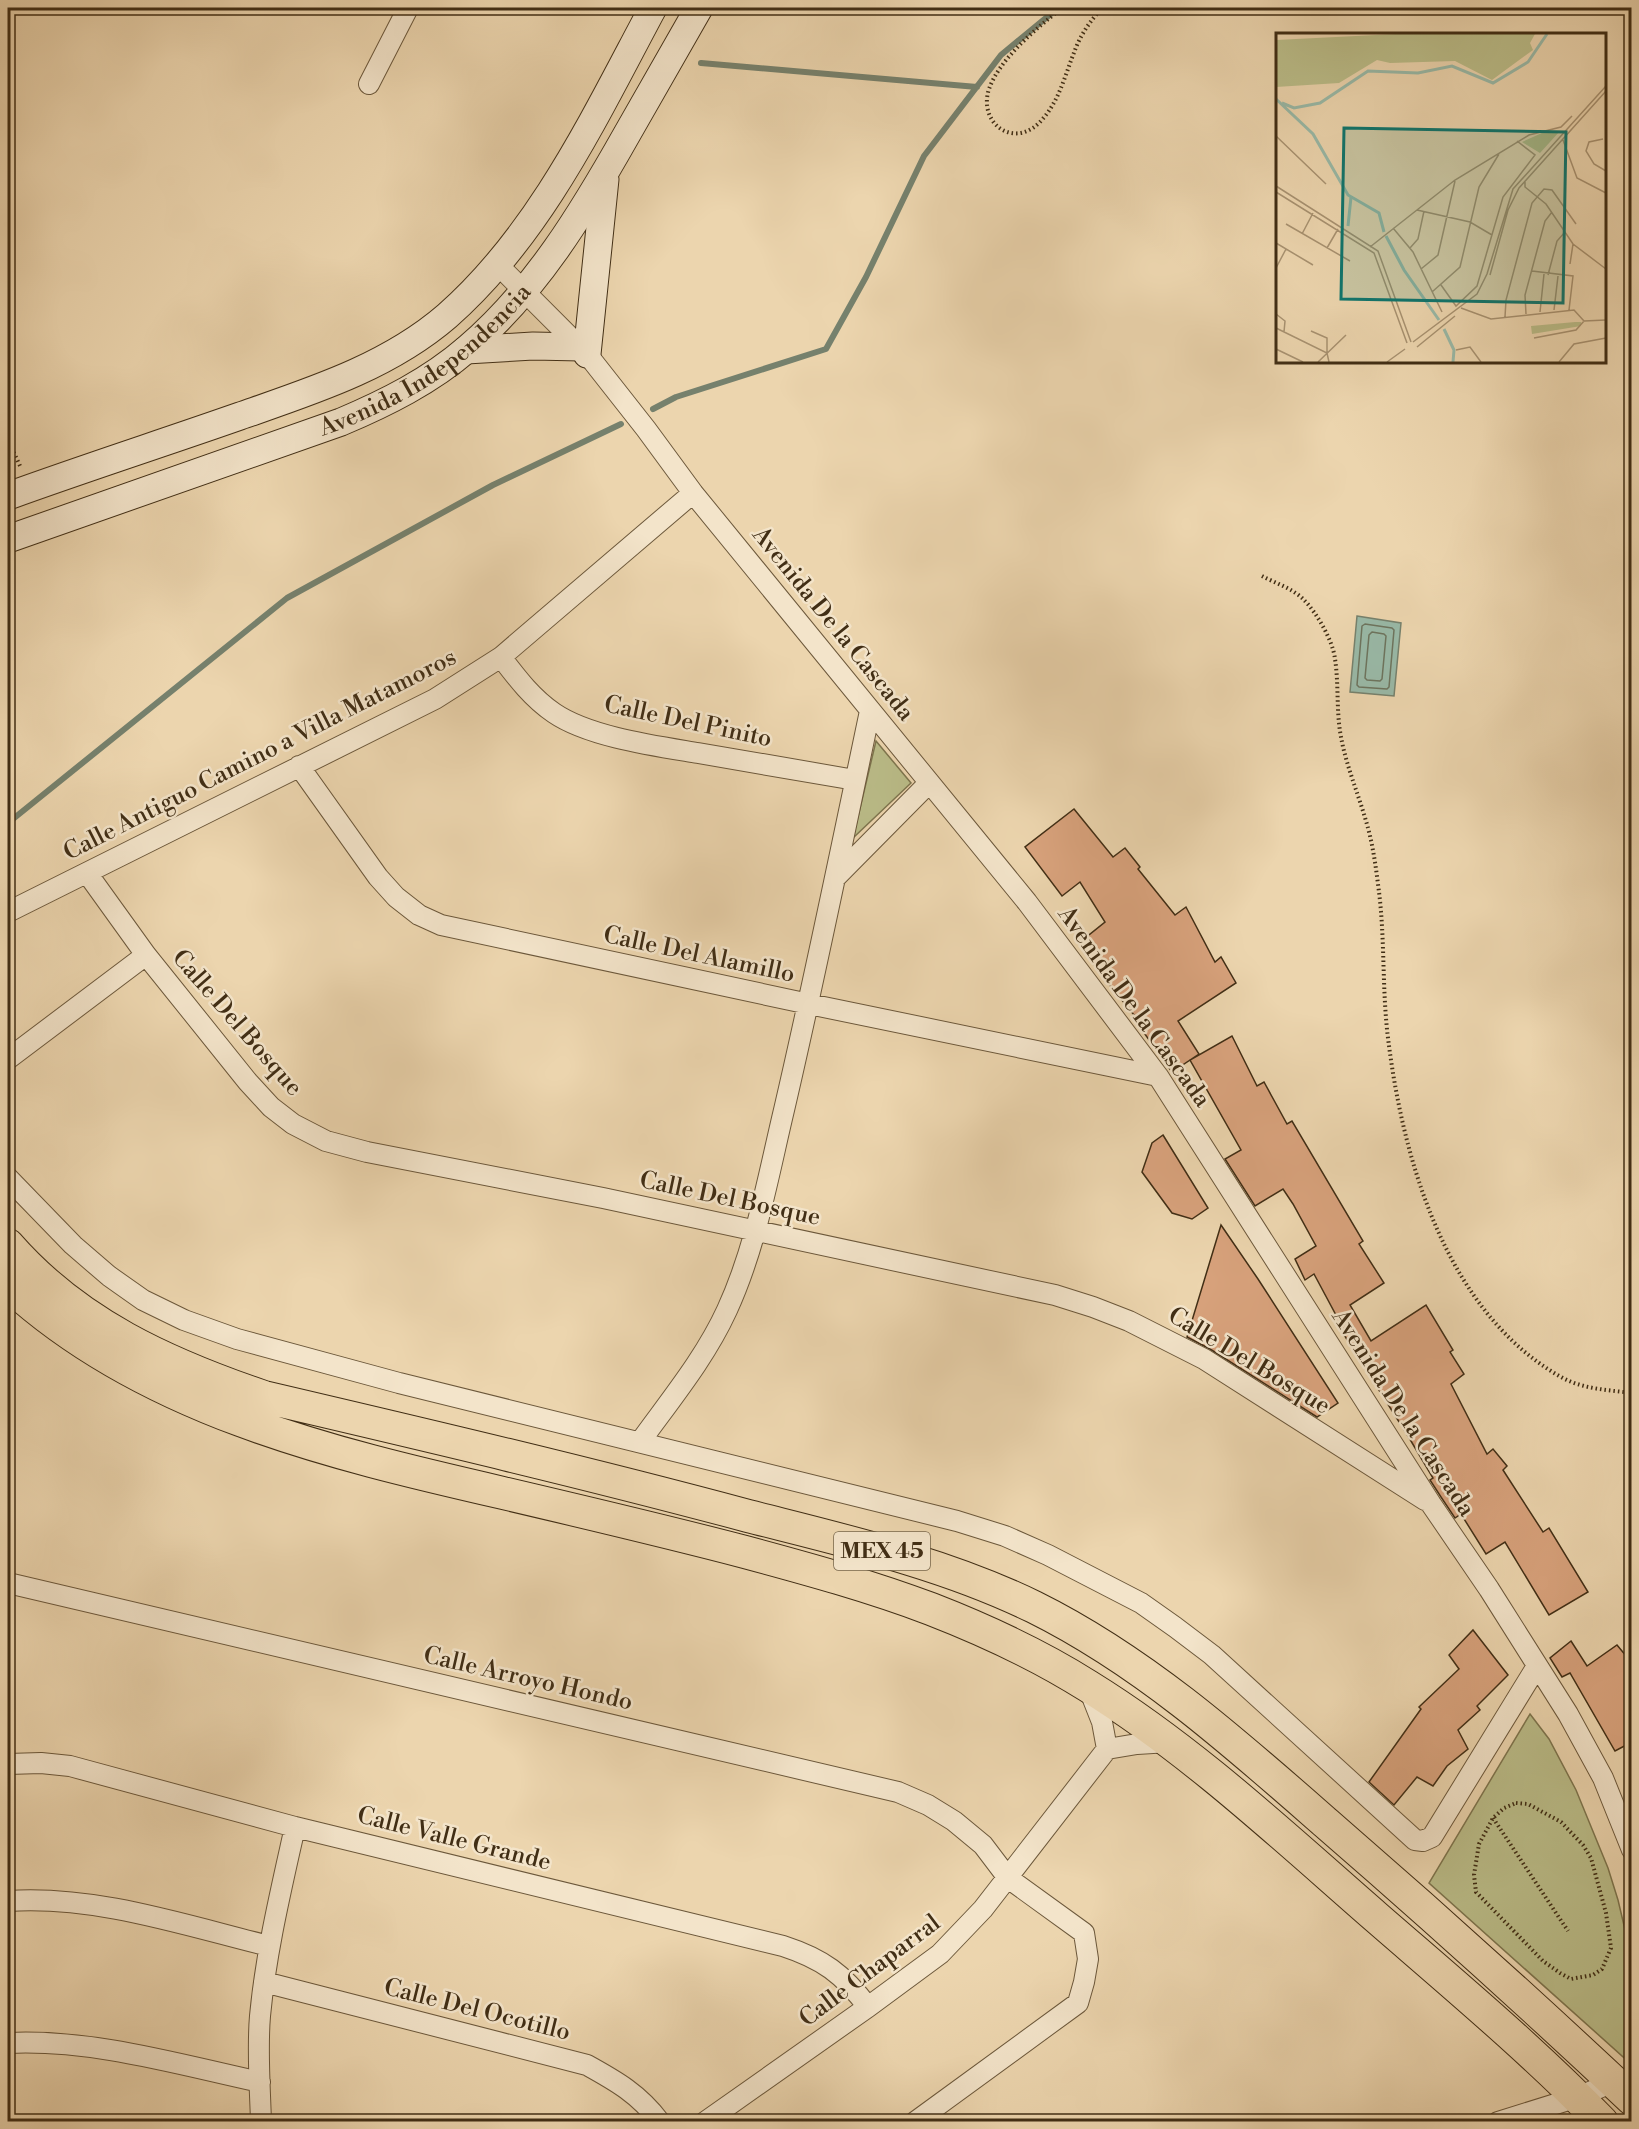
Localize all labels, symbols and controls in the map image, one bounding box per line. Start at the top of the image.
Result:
inset map [1276,33,1606,363]
street label: Avenida Independencia [314,277,539,444]
street label: Avenida De la Cascada [745,520,921,728]
street label: Calle Antiguo Camino a Villa Matamoros [58,642,462,868]
street label: Calle Del Pinito [601,690,775,754]
street label: Avenida De la Cascada [1050,900,1217,1114]
street label: Calle Del Alamillo [600,920,798,990]
street label: Calle Del Bosque [165,944,309,1102]
street label: Calle Del Bosque [637,1165,823,1233]
street label: Calle Del Bosque [1162,1301,1336,1421]
street label: Avenida De la Cascada [1324,1303,1482,1523]
road number: MEX 45 [834,1532,930,1570]
street label: Calle Arroyo Hondo [420,1640,636,1718]
street label: Calle Valle Grande [354,1800,554,1878]
street label: Calle Chaparral [793,1908,947,2034]
street label: Calle Del Ocotillo [381,1972,573,2048]

